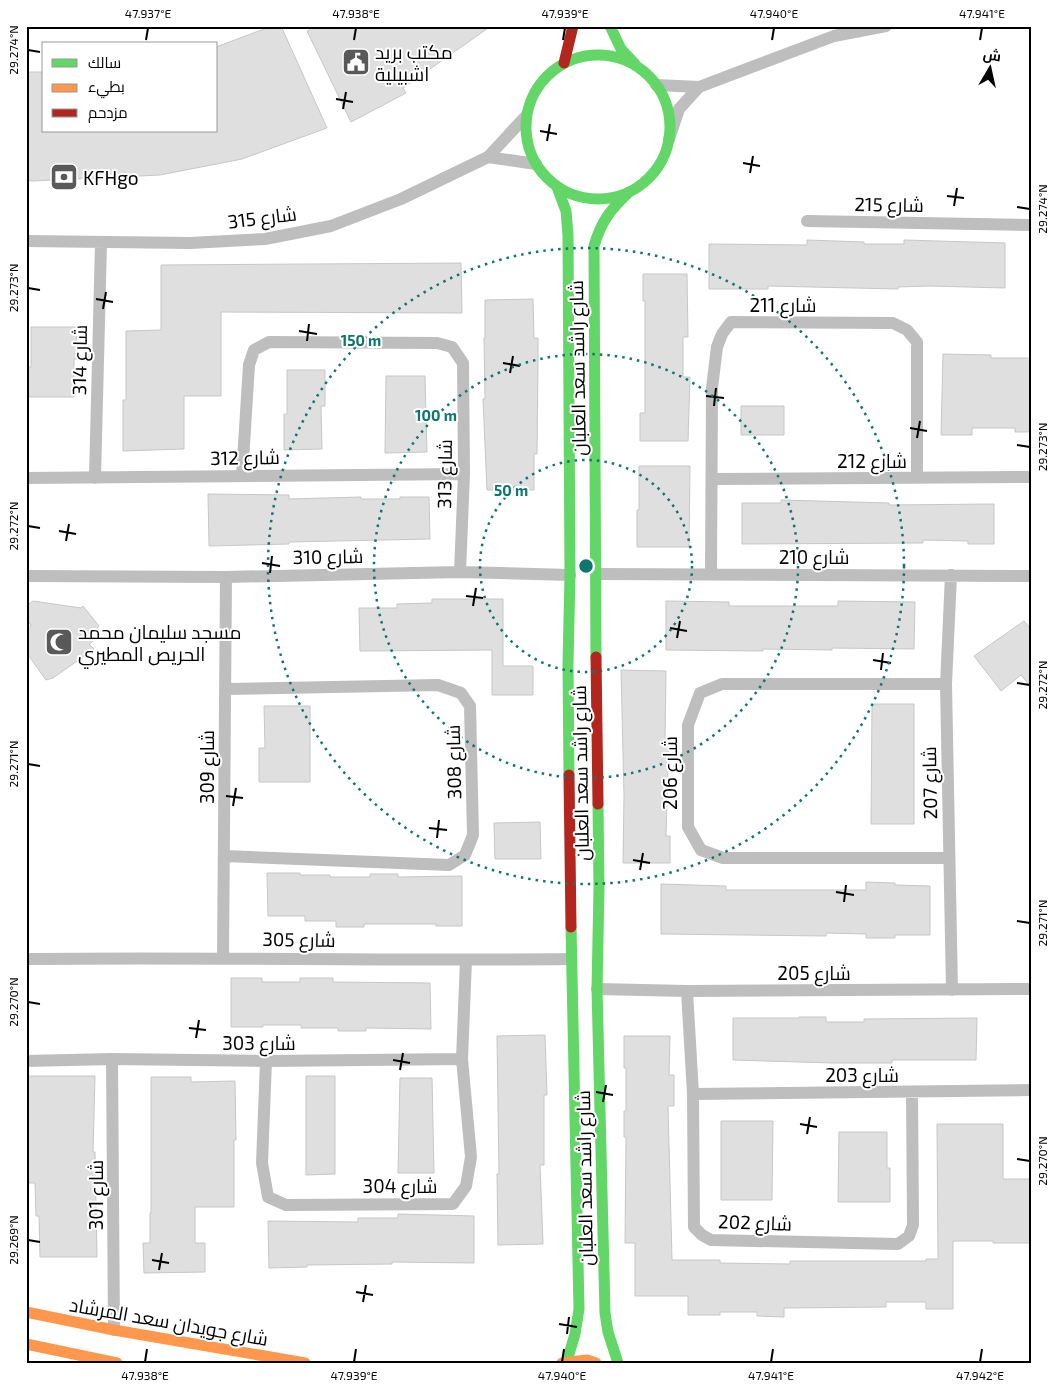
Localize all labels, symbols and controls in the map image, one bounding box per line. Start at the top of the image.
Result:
text: 47.937°E [125,6,172,20]
text: 47.938°E [332,6,380,20]
text: 47.939°E [541,6,589,20]
text: 47.940°E [750,6,798,20]
text: 47.941°E [959,6,1005,20]
text: 29.274°N [6,25,20,75]
place label: مكتب بريد اشبيلية [375,40,453,85]
legend [42,42,218,132]
north arrow [964,42,1014,92]
text: ش [982,45,1002,65]
public building icon: مكتب بريد اشبيلية [341,47,371,77]
text: سالك [88,53,121,71]
text: بطيء [88,77,125,99]
text: مزدحم [88,103,128,123]
bank icon: KFHgo [49,162,79,192]
place label: KFHgo [83,166,138,189]
text: 29.274°N [1035,184,1049,234]
street label: شارع 215 [854,192,924,219]
street label: شارع 315 [226,201,298,236]
text: 29.273°N [6,264,20,312]
street label: شارع راشد سعد العلبان [564,280,593,456]
street label: شارع 211 [750,293,816,319]
street label: شارع 314 [67,324,94,396]
text: 150 m [341,331,381,349]
text: 100 m [415,406,457,424]
text: 29.273°N [1035,423,1049,471]
street label: شارع 313 [432,439,459,509]
street label: شارع 312 [210,445,280,472]
street label: شارع 212 [837,449,907,475]
text: 50 m [494,481,528,499]
text: 29.272°N [6,502,20,550]
street label: شارع 310 [292,544,364,571]
street label: شارع 210 [779,545,849,571]
centre of rings [577,557,595,575]
place label: مسجد سليمان محمد الحريص المطيري [78,620,242,669]
mosque icon: مسجد سليمان محمد الحريص المطيري [44,627,74,657]
text: 29.272°N [1035,661,1049,709]
street label: شارع راشد سعد العلبان [567,685,596,861]
street label: شارع 308 [441,724,468,799]
street label: شارع 309 [195,730,221,804]
street label: شارع 206 [658,736,684,810]
text: 29.271°N [6,741,20,787]
street label: شارع 207 [917,746,944,820]
text: 29.271°N [1035,900,1049,946]
street label: شارع 305 [262,927,336,954]
street label: شارع 205 [777,961,851,987]
text: 29.270°N [6,977,20,1027]
street label: شارع 303 [222,1031,296,1057]
street label: شارع 203 [825,1063,899,1089]
street label: شارع راشد سعد العلبان [571,1090,600,1266]
text: 29.270°N [1035,1136,1049,1186]
street label: شارع 301 [84,1160,110,1230]
street label: شارع 304 [363,1174,437,1200]
street label: شارع 202 [718,1209,792,1238]
text: 29.269°N [6,1215,20,1265]
street label: شارع جويدان سعد المرشاد [67,1292,270,1353]
text: 47.938°E [121,1368,169,1382]
text: 47.939°E [330,1368,378,1382]
text: 47.940°E [538,1368,586,1382]
text: 47.941°E [748,1368,794,1382]
text: 47.942°E [956,1368,1004,1382]

